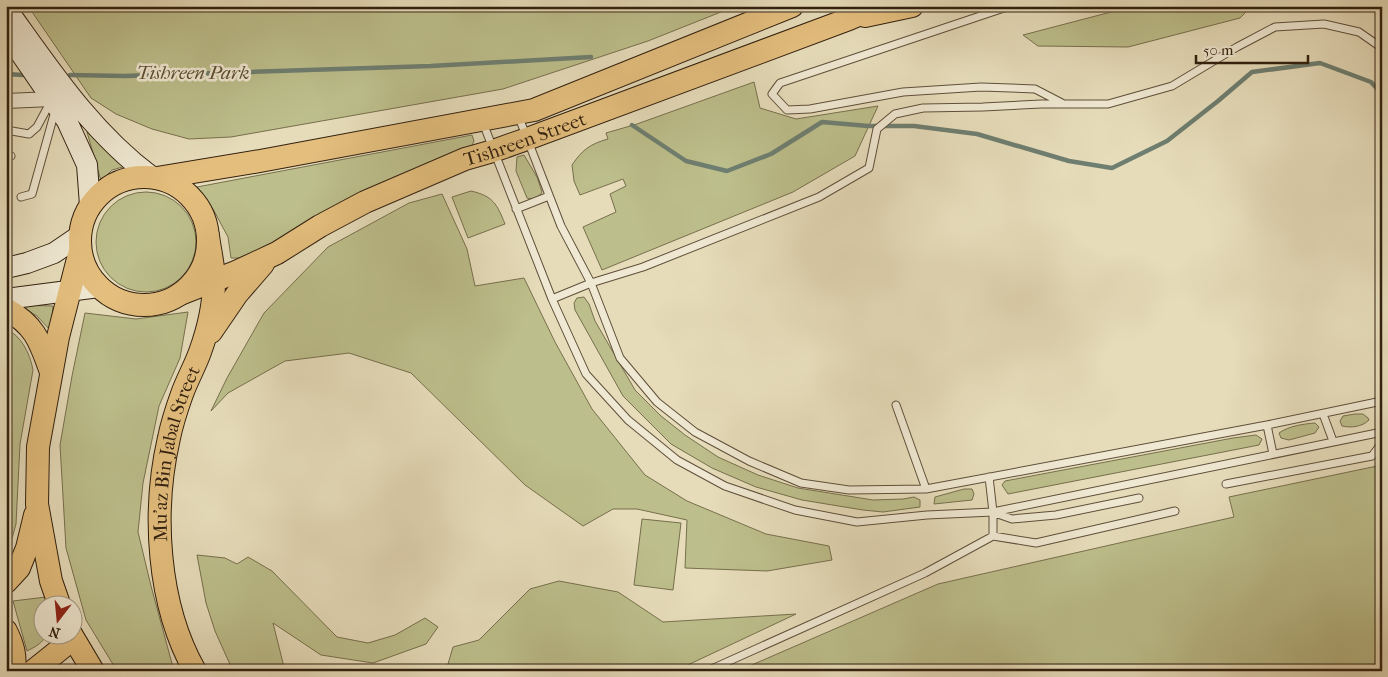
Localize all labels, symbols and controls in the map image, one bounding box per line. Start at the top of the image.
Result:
scale bar [1196,32,1308,64]
text: 50 m [1203,41,1234,59]
park label: Tishreen Park [137,62,250,84]
street label: Tishreen Street [461,108,589,171]
street label: Mu'az Bin Jabal Street [150,362,205,542]
north arrow [32,594,82,644]
text: N [47,622,62,642]

